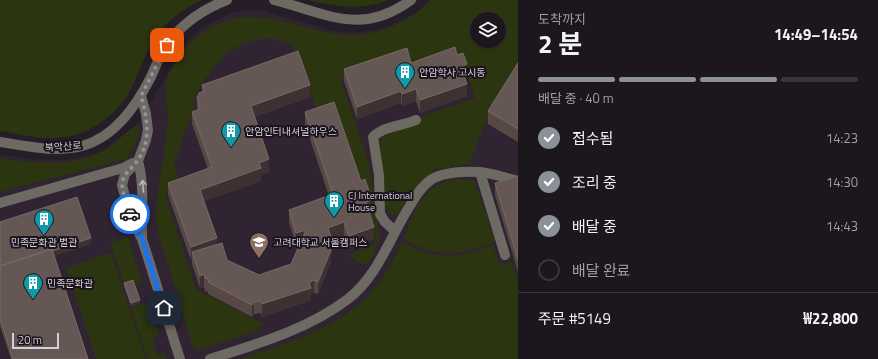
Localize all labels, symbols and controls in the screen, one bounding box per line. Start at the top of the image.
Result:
text: 도착까지 [538,9,586,29]
map controls [470,12,506,48]
button: layers [470,12,506,48]
text: 14:49–14:54 [774,23,858,46]
text: 2 분 [538,24,582,63]
pin [150,28,184,62]
icon: bag [156,34,178,56]
building icon: 안암학사 고시동 [394,61,416,89]
place label: 안암학사 고시동 [419,65,486,80]
text: 배달 중 · 40 m [538,88,614,108]
building icon: 안암인터내셔널하우스 [220,120,242,148]
place label: 안암인터내셔널하우스 [245,124,337,139]
icon: check [538,127,560,149]
text: 접수됨 [572,127,613,150]
text: 14:23 [826,128,858,148]
street label: 북악산로 [44,138,82,155]
icon: check [538,171,560,193]
text: 조리 중 [572,171,617,194]
text: 14:30 [826,172,858,192]
one-way arrow [139,180,146,193]
place label: CJ International House [348,188,412,215]
building icon: CJ International House [323,190,345,218]
courier [110,194,150,234]
icon: car [119,203,141,225]
building icon: 민족문화관 별관 [33,208,55,236]
icon: check [538,215,560,237]
text: 배달 중 [572,215,617,238]
text: 14:43 [826,216,858,236]
school or university icon: 고려대학교 서울캠퍼스 [248,231,270,259]
place label: 민족문화관 별관 [11,235,78,250]
place label: 고려대학교 서울캠퍼스 [273,235,367,250]
text: 배달 완료 [572,259,631,282]
building icon: 민족문화관 [22,272,44,300]
place label: 민족문화관 [47,276,94,291]
pin [147,291,181,325]
icon: home [153,297,175,319]
text: 주문 #5149 [538,307,611,330]
text: ₩22,800 [803,307,858,330]
scale bar [12,331,59,350]
text: 20 m [18,332,42,348]

